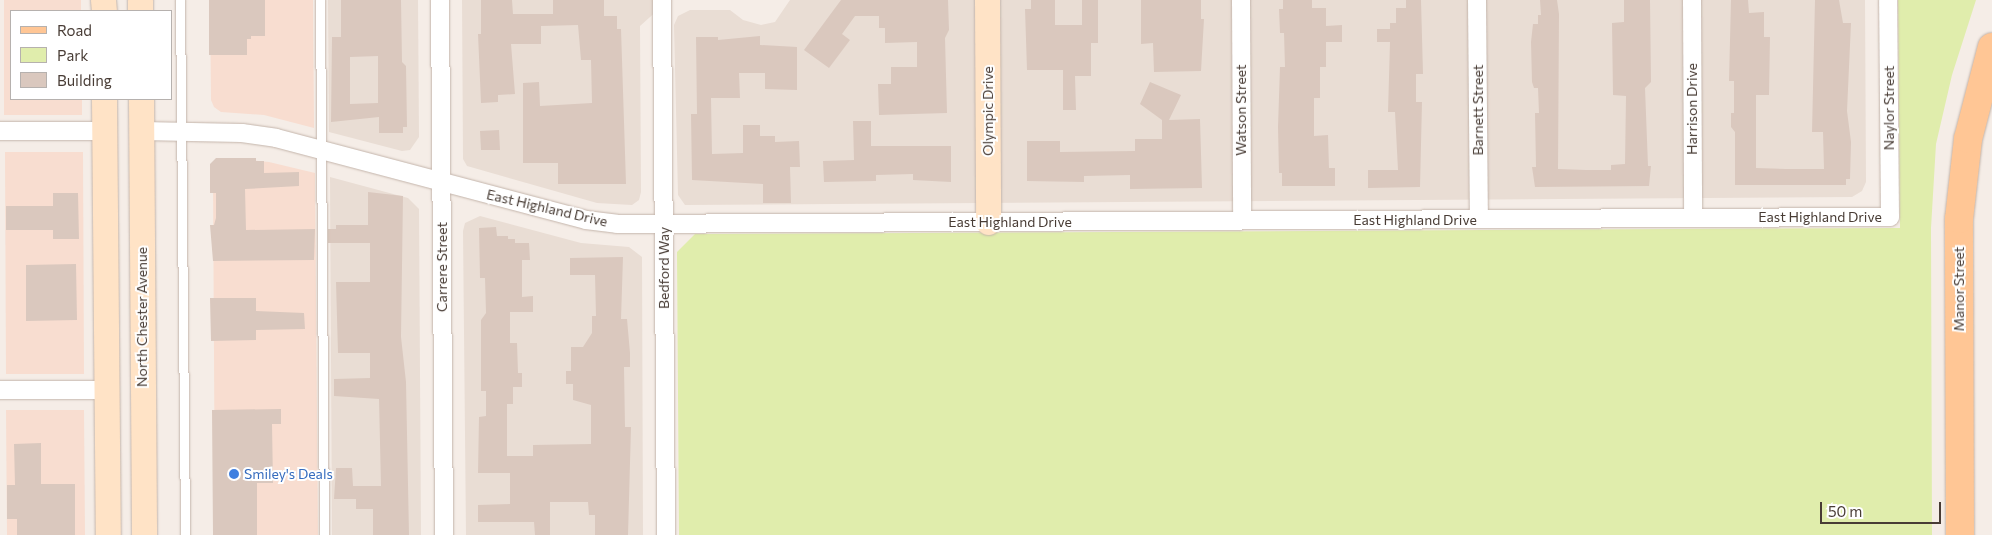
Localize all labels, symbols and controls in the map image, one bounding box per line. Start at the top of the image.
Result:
legend [10,10,172,100]
text: Road [57,21,92,39]
text: Park [57,46,88,64]
street label: Harrison Drive [1684,63,1700,155]
street label: Watson Street [1233,64,1249,156]
street label: Barnett Street [1470,65,1486,155]
street label: Olympic Drive [980,66,996,156]
street label: Naylor Street [1881,66,1897,150]
text: Building [57,71,112,89]
street label: East Highland Drive [485,186,609,230]
street label: East Highland Drive [1758,209,1882,225]
street label: East Highland Drive [1353,212,1477,228]
street label: East Highland Drive [948,214,1072,230]
street label: Carrere Street [434,222,450,312]
street label: Bedford Way [656,227,672,309]
street label: North Chester Avenue [134,247,150,387]
street label: Manor Street [1951,247,1967,331]
place label: Smiley's Deals [244,466,333,482]
marker: Smiley's Deals [228,468,240,480]
scale bar [1822,492,1943,524]
text: 50 m [1828,502,1862,520]

